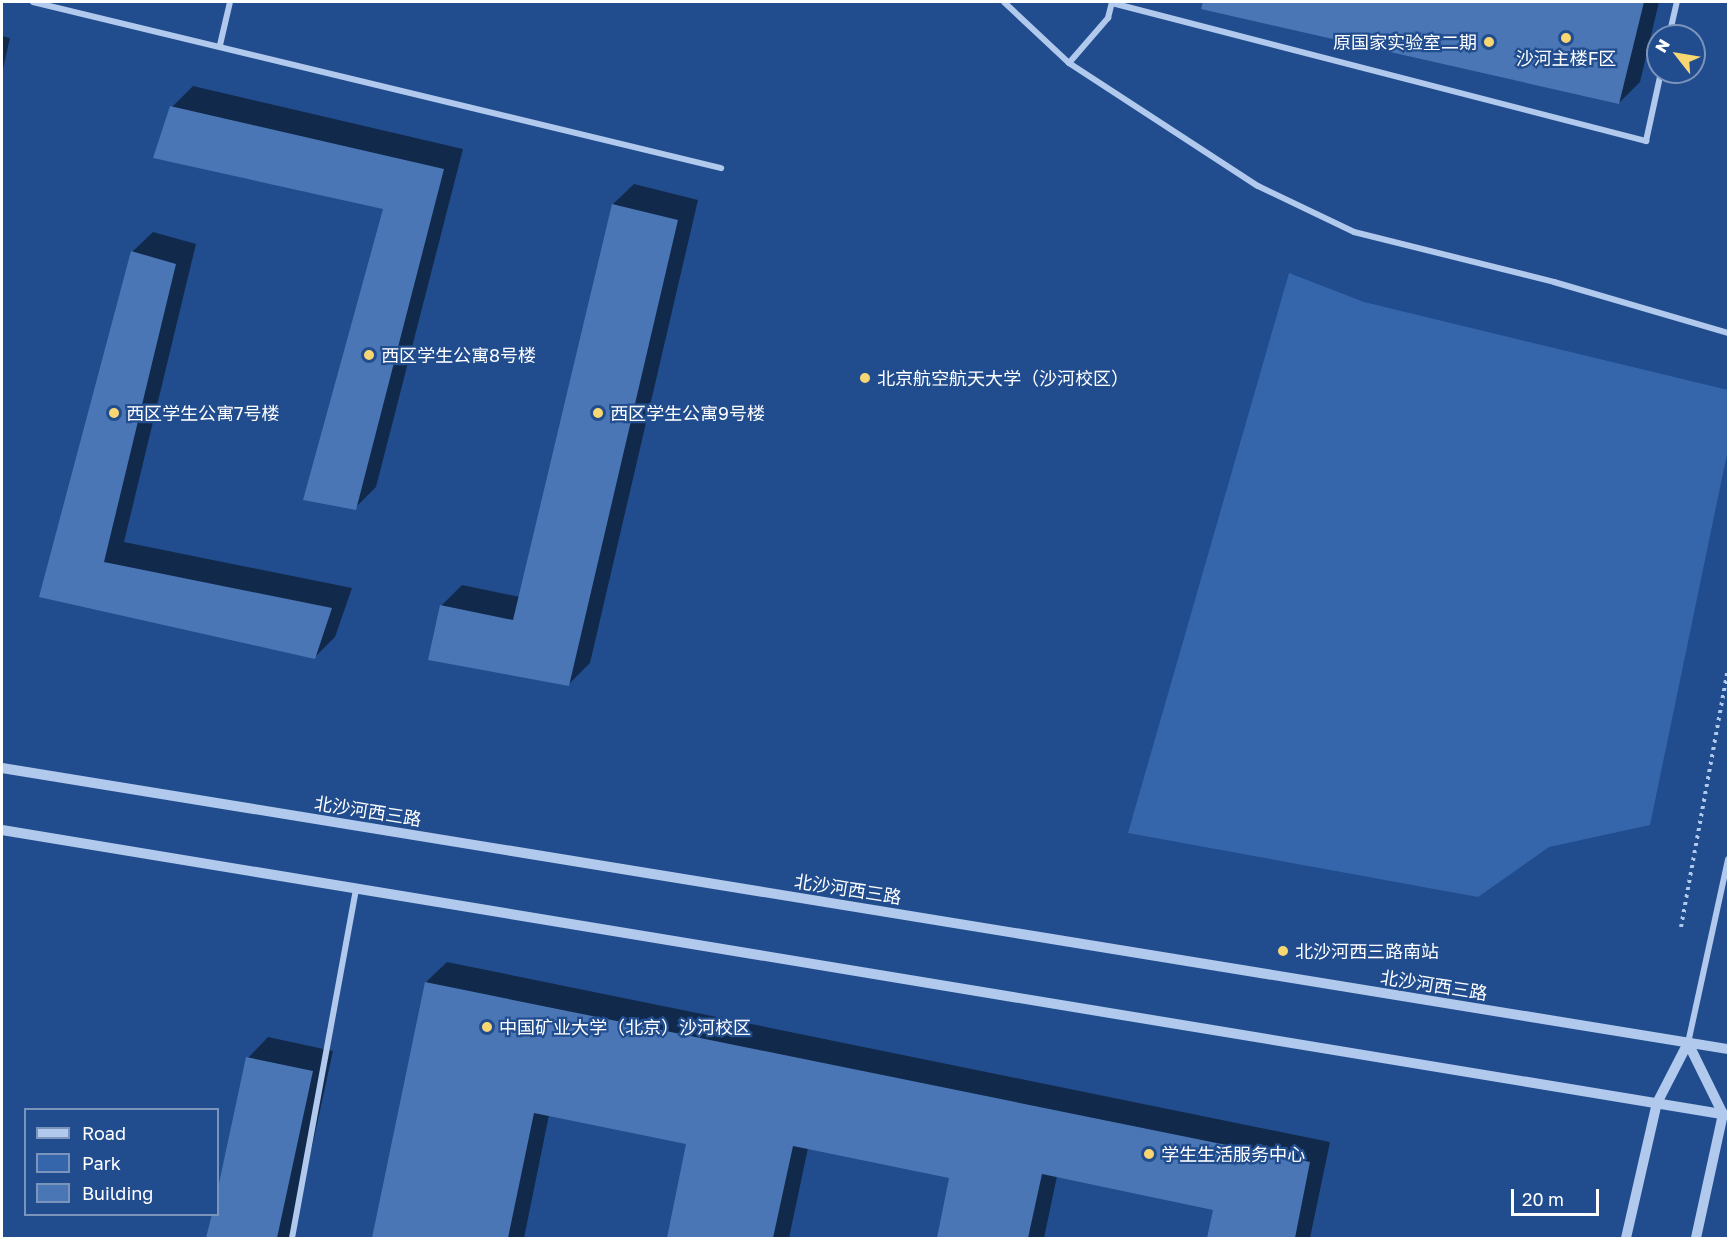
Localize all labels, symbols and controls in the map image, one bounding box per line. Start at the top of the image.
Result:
north arrow [1646,24,1706,84]
place label: 原国家实验室二期 [1333,31,1477,53]
marker: 沙河主楼F区 [1559,31,1573,45]
marker: 原国家实验室二期 [1482,35,1496,49]
text: N [1651,35,1674,56]
place label: 沙河主楼F区 [1516,47,1616,69]
place label: 西区学生公寓8号楼 [381,344,536,366]
marker: 西区学生公寓8号楼 [362,348,376,362]
place label: 北京航空航天大学（沙河校区） [877,367,1129,389]
marker: 北京航空航天大学（沙河校区） [858,371,872,385]
place label: 西区学生公寓7号楼 [126,402,280,424]
place label: 西区学生公寓9号楼 [610,402,765,424]
marker: 西区学生公寓7号楼 [107,406,121,420]
marker: 西区学生公寓9号楼 [591,406,605,420]
street label: 北沙河西三路 [313,792,423,830]
street label: 北沙河西三路 [793,870,903,908]
place label: 北沙河西三路南站 [1295,940,1439,962]
marker: 北沙河西三路南站 [1276,944,1290,958]
street label: 北沙河西三路 [1379,966,1489,1004]
place label: 中国矿业大学（北京）沙河校区 [499,1016,751,1038]
marker: 中国矿业大学（北京）沙河校区 [480,1020,494,1034]
legend [24,1108,219,1216]
text: Road [82,1122,126,1144]
place label: 学生生活服务中心 [1161,1143,1305,1165]
marker: 学生生活服务中心 [1142,1147,1156,1161]
text: Park [82,1152,121,1174]
scale bar [1514,1177,1602,1215]
text: Building [82,1182,153,1204]
text: 20 m [1522,1188,1564,1210]

